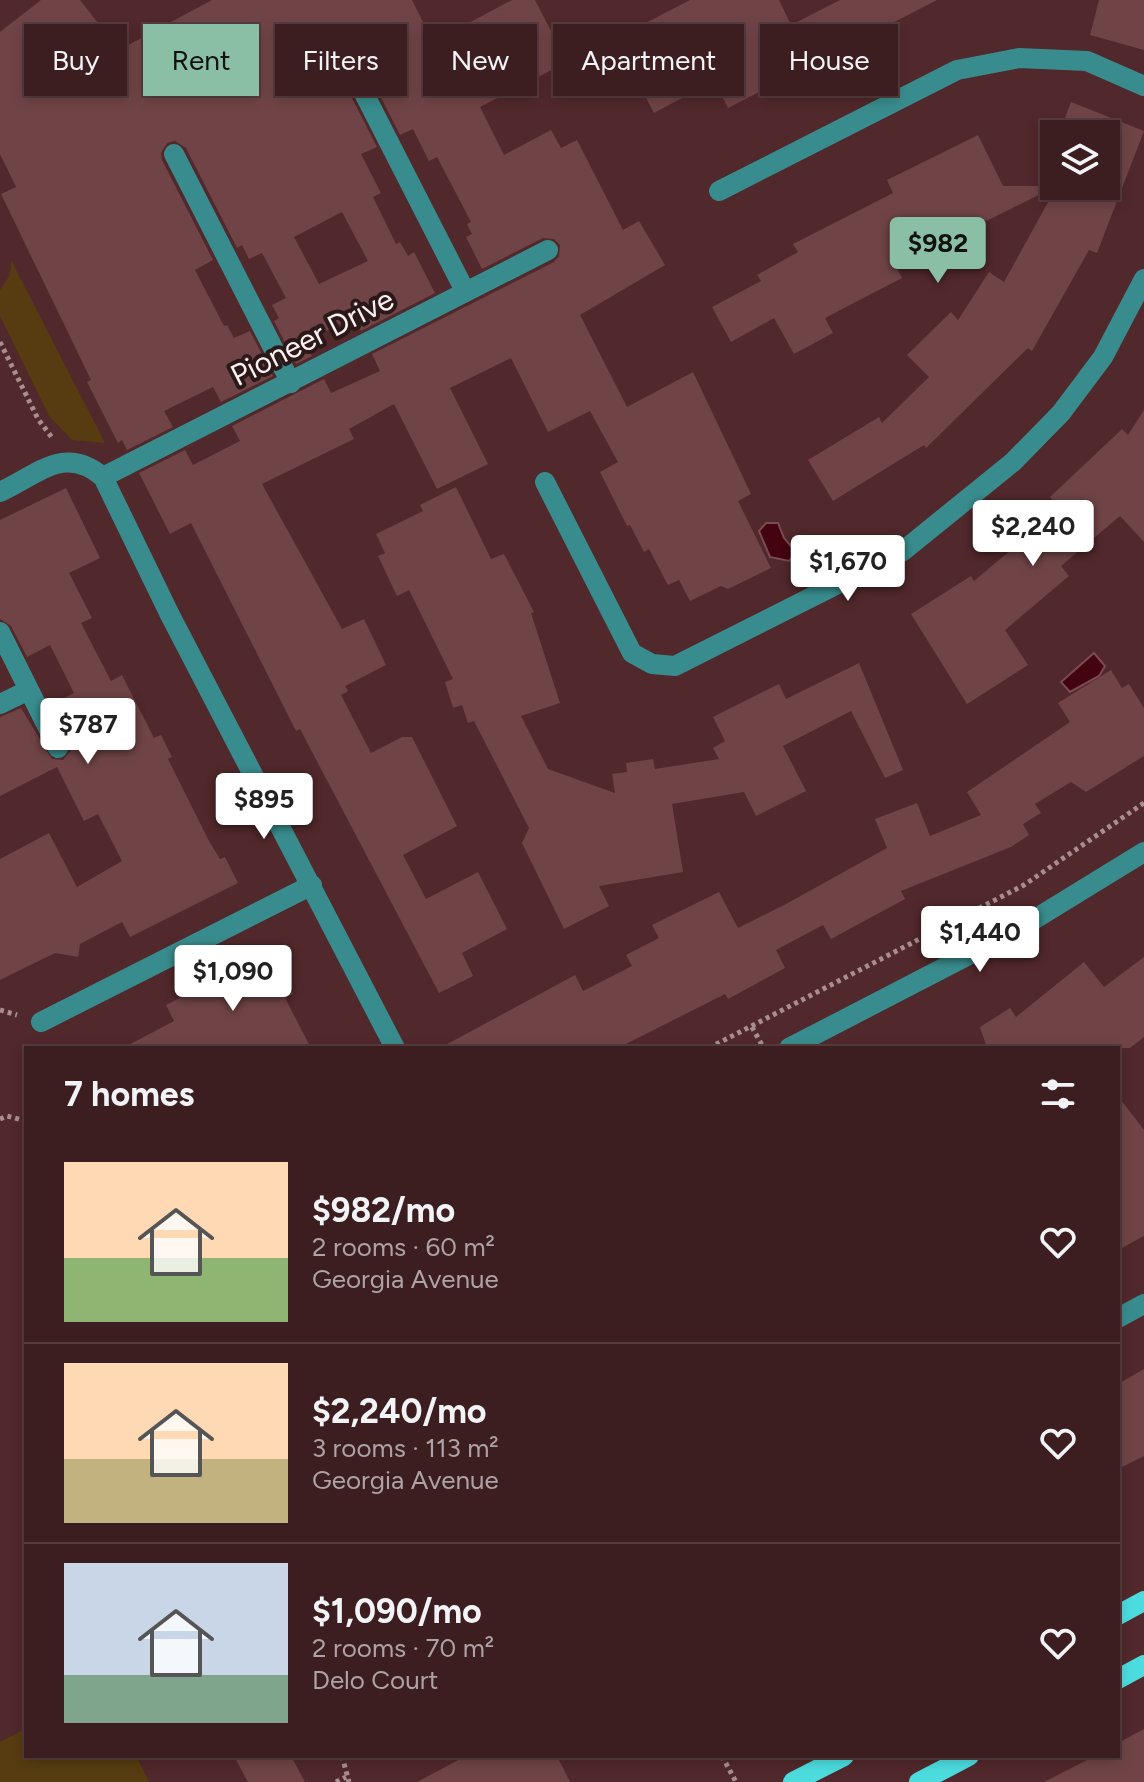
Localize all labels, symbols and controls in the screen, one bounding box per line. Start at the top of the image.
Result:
chip: Buy [24,24,127,96]
chip: Rent [143,24,259,96]
chip: Filters [275,24,407,96]
chip: New [423,24,537,96]
chip: Apartment [553,24,744,96]
chip: House [760,24,898,96]
map controls [1040,120,1120,200]
button: layers [1040,120,1120,200]
pin: $982 [891,217,985,285]
text: $982 [908,227,968,259]
street label: Pioneer Drive [224,280,400,394]
pin: $2,240 [968,500,1098,568]
text: $2,240 [991,510,1075,542]
pin: $1,670 [783,535,913,603]
text: $1,670 [809,545,887,577]
pin: $787 [41,698,135,766]
text: $787 [58,708,118,740]
pin: $895 [217,773,311,841]
text: $895 [234,783,294,815]
pin: $1,440 [915,906,1045,974]
text: $1,440 [939,916,1021,948]
pin: $1,090 [168,945,298,1013]
text: $1,090 [193,955,273,987]
icon: filters [1036,1072,1080,1116]
text: 7 homes [64,1074,194,1115]
text: $982/mo [312,1190,455,1231]
icon: home [128,1194,224,1290]
icon: heart [1036,1220,1080,1264]
text: 2 rooms · 60 m² [312,1231,495,1263]
text: Georgia Avenue [312,1263,499,1295]
text: $2,240/mo [312,1391,487,1432]
icon: home [128,1395,224,1491]
icon: heart [1036,1421,1080,1465]
text: 3 rooms · 113 m² [312,1432,499,1464]
text: Georgia Avenue [312,1464,499,1496]
text: $1,090/mo [312,1591,482,1632]
icon: home [128,1595,224,1691]
icon: heart [1036,1621,1080,1665]
text: 2 rooms · 70 m² [312,1632,494,1664]
text: Delo Court [312,1664,438,1696]

